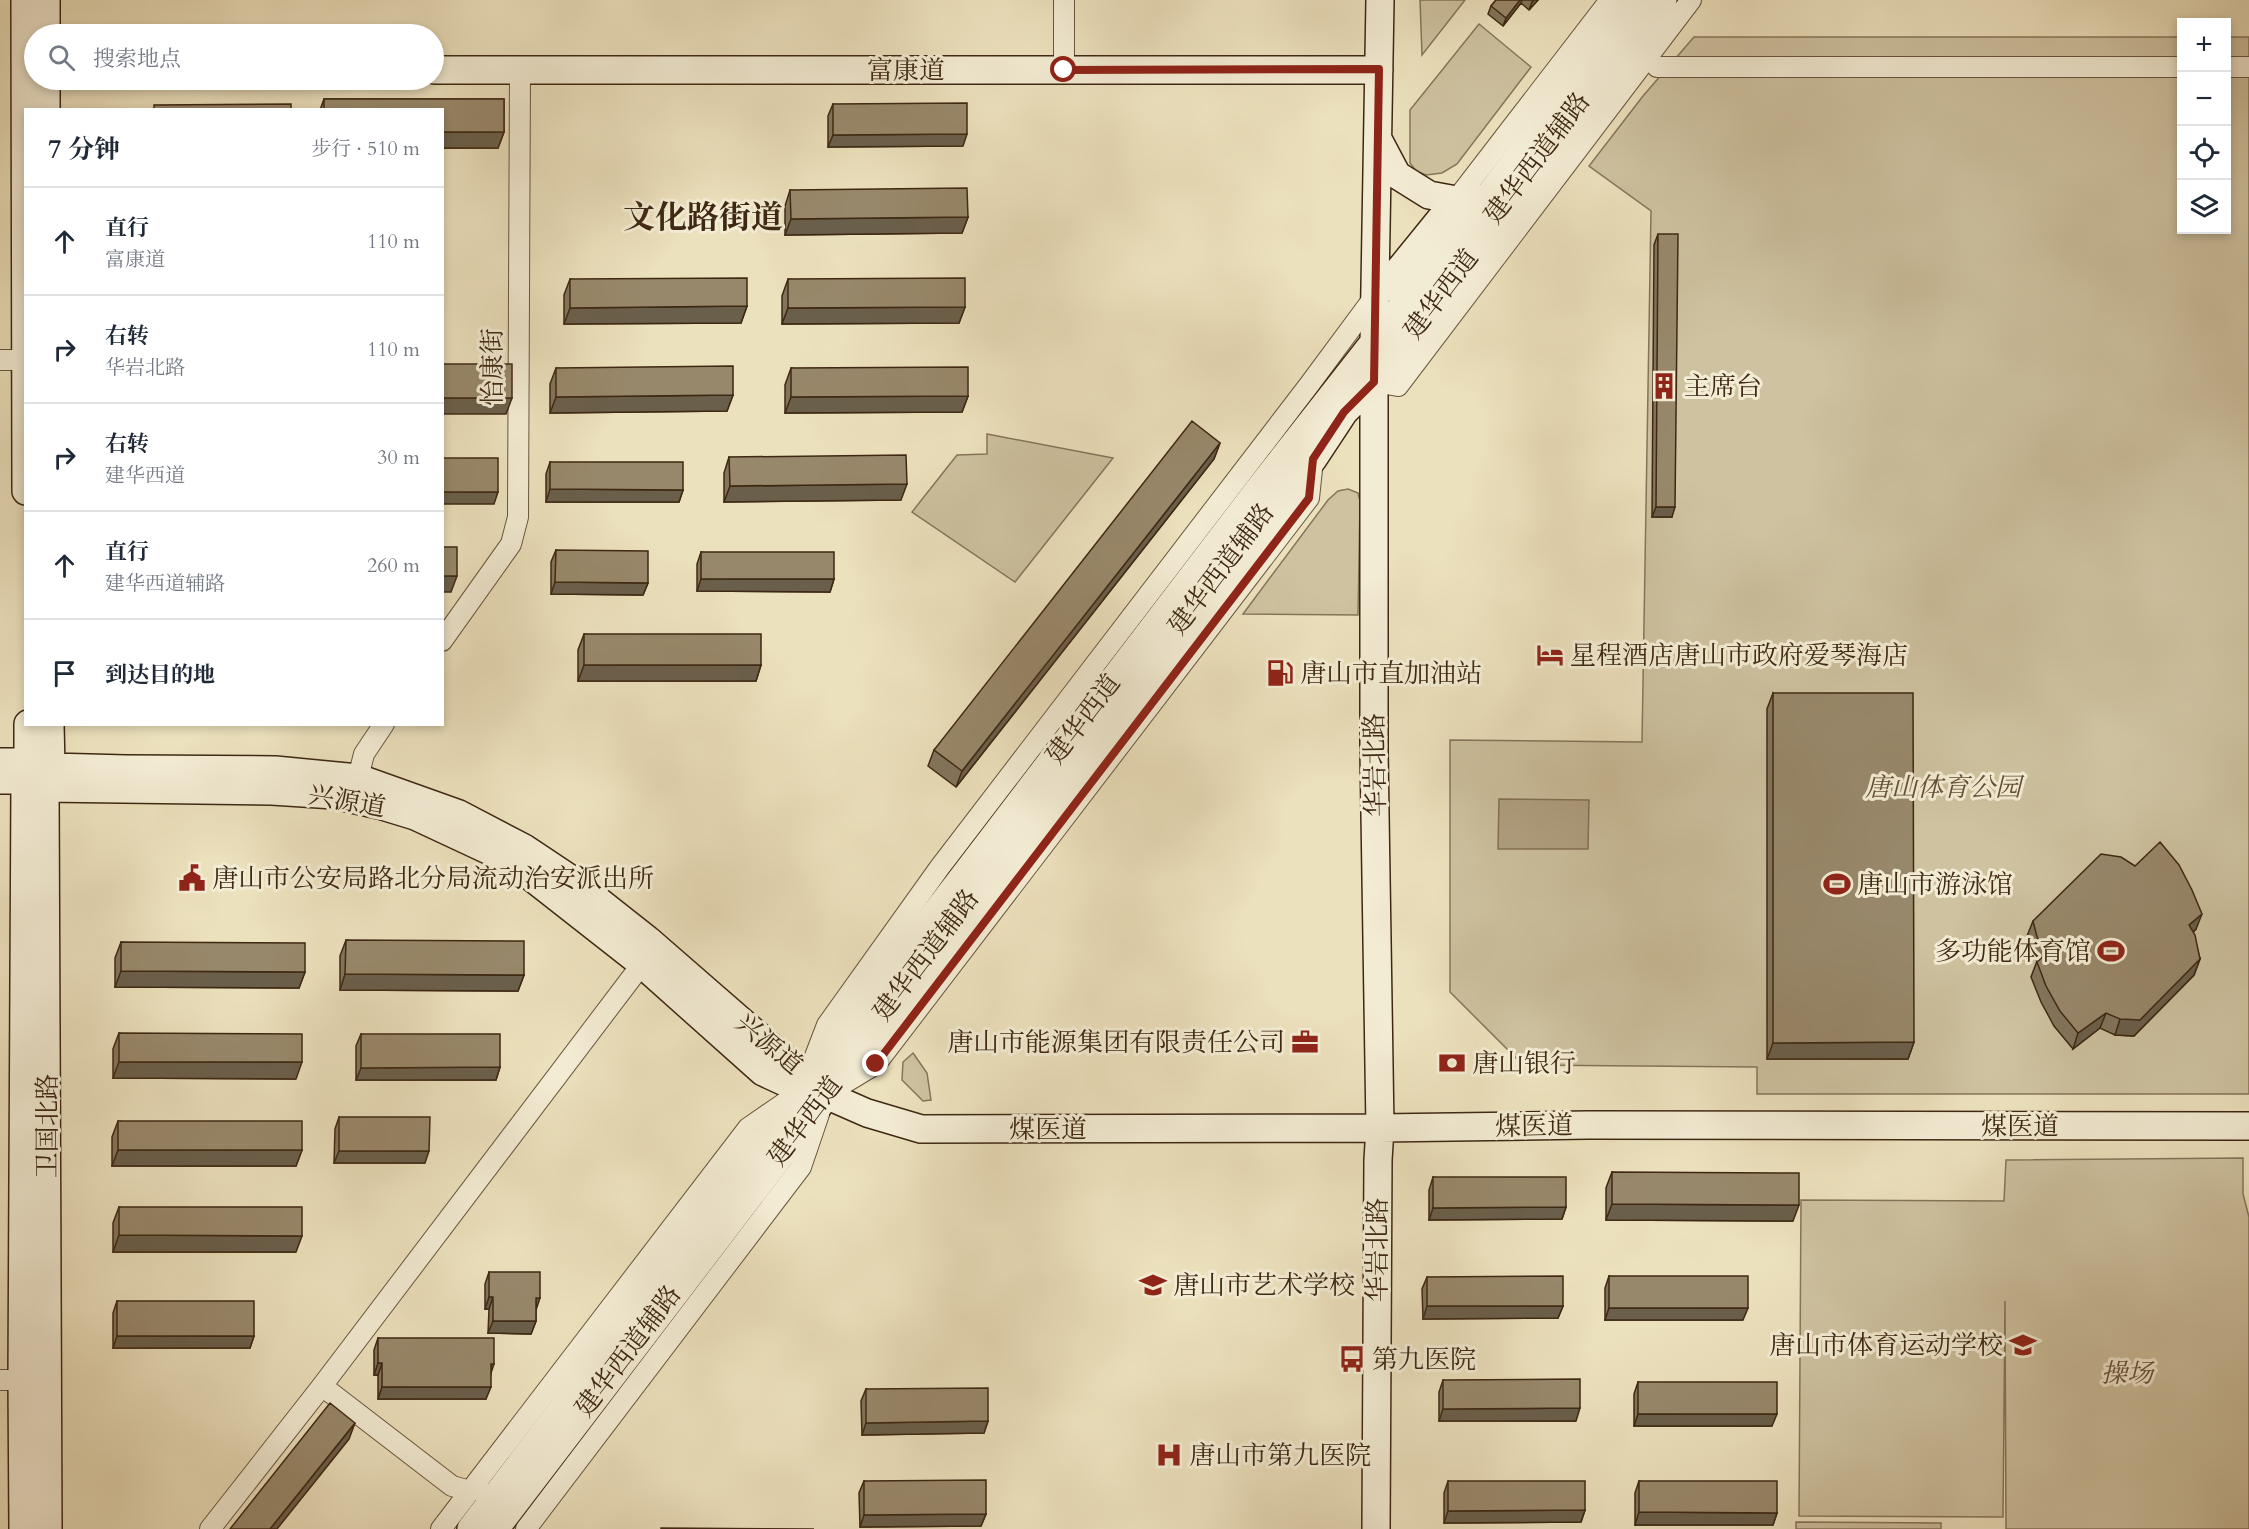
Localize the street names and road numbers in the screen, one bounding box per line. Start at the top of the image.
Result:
street label: 富康道 [867,53,945,88]
street label: 建华西道辅路 [1476,85,1598,231]
street label: 建华西道 [1396,242,1486,346]
street label: 怡康街 [475,328,510,406]
street label: 建华西道辅路 [1160,496,1282,642]
street label: 建华西道 [1038,667,1128,771]
street label: 华岩北路 [1357,713,1393,817]
street label: 兴源道 [306,777,388,825]
street label: 建华西道辅路 [865,882,987,1028]
street label: 兴源道 [728,1006,810,1082]
street label: 建华西道 [760,1069,850,1173]
street label: 卫国北路 [30,1074,65,1178]
street label: 煤医道 [1495,1108,1573,1144]
street label: 煤医道 [1981,1109,2059,1144]
street label: 煤医道 [1009,1112,1087,1147]
street label: 华岩北路 [1360,1198,1395,1302]
street label: 建华西道辅路 [567,1278,689,1424]

